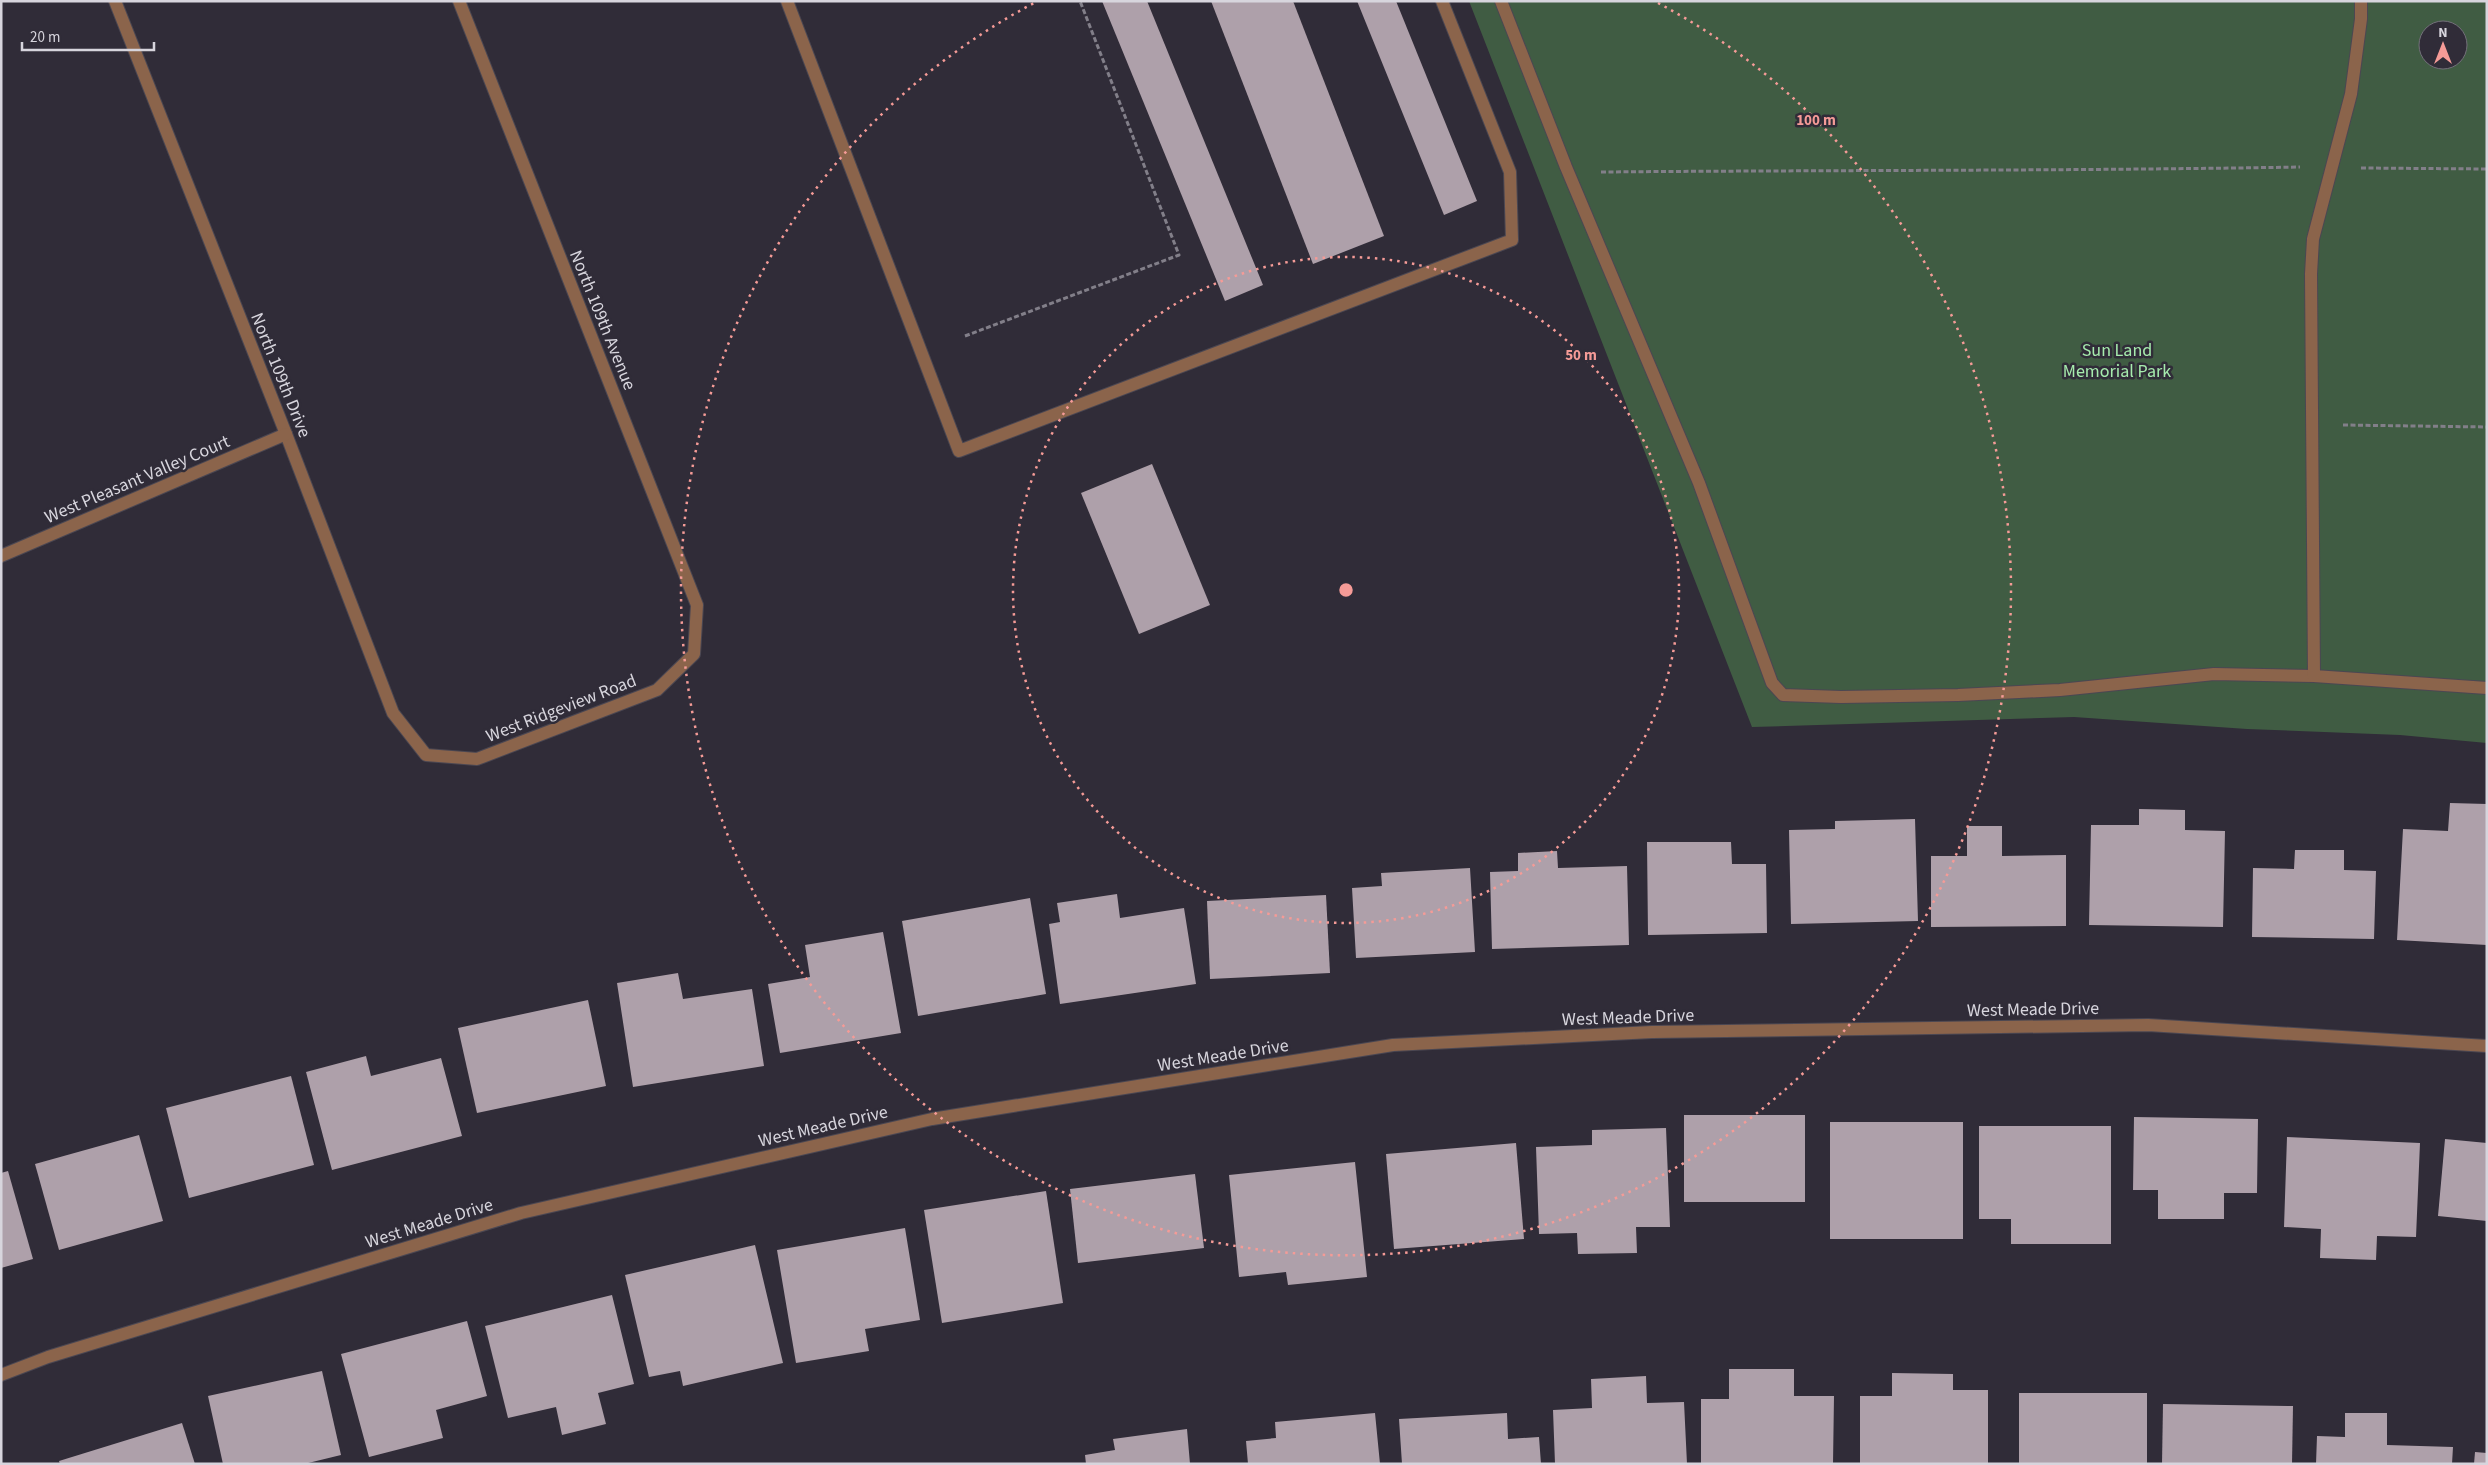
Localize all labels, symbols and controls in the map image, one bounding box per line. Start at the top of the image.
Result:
scale bar [22,20,155,52]
north arrow [2418,20,2468,70]
text: N [2438,23,2448,43]
text: 20 m [30,27,60,48]
text: 100 m [1796,110,1836,131]
street label: North 109th Avenue [563,246,642,394]
street label: North 109th Drive [244,309,317,441]
park label: Sun Land Memorial Park [2063,338,2171,384]
text: 50 m [1565,345,1597,366]
street label: West Pleasant Valley Court [41,429,234,530]
centre of rings [1337,581,1355,599]
street label: West Ridgeview Road [482,668,640,749]
street label: West Meade Drive [1967,996,2099,1023]
street label: West Meade Drive [1561,1003,1695,1032]
street label: West Meade Drive [1156,1033,1290,1078]
street label: West Meade Drive [756,1099,890,1154]
street label: West Meade Drive [362,1192,496,1255]

